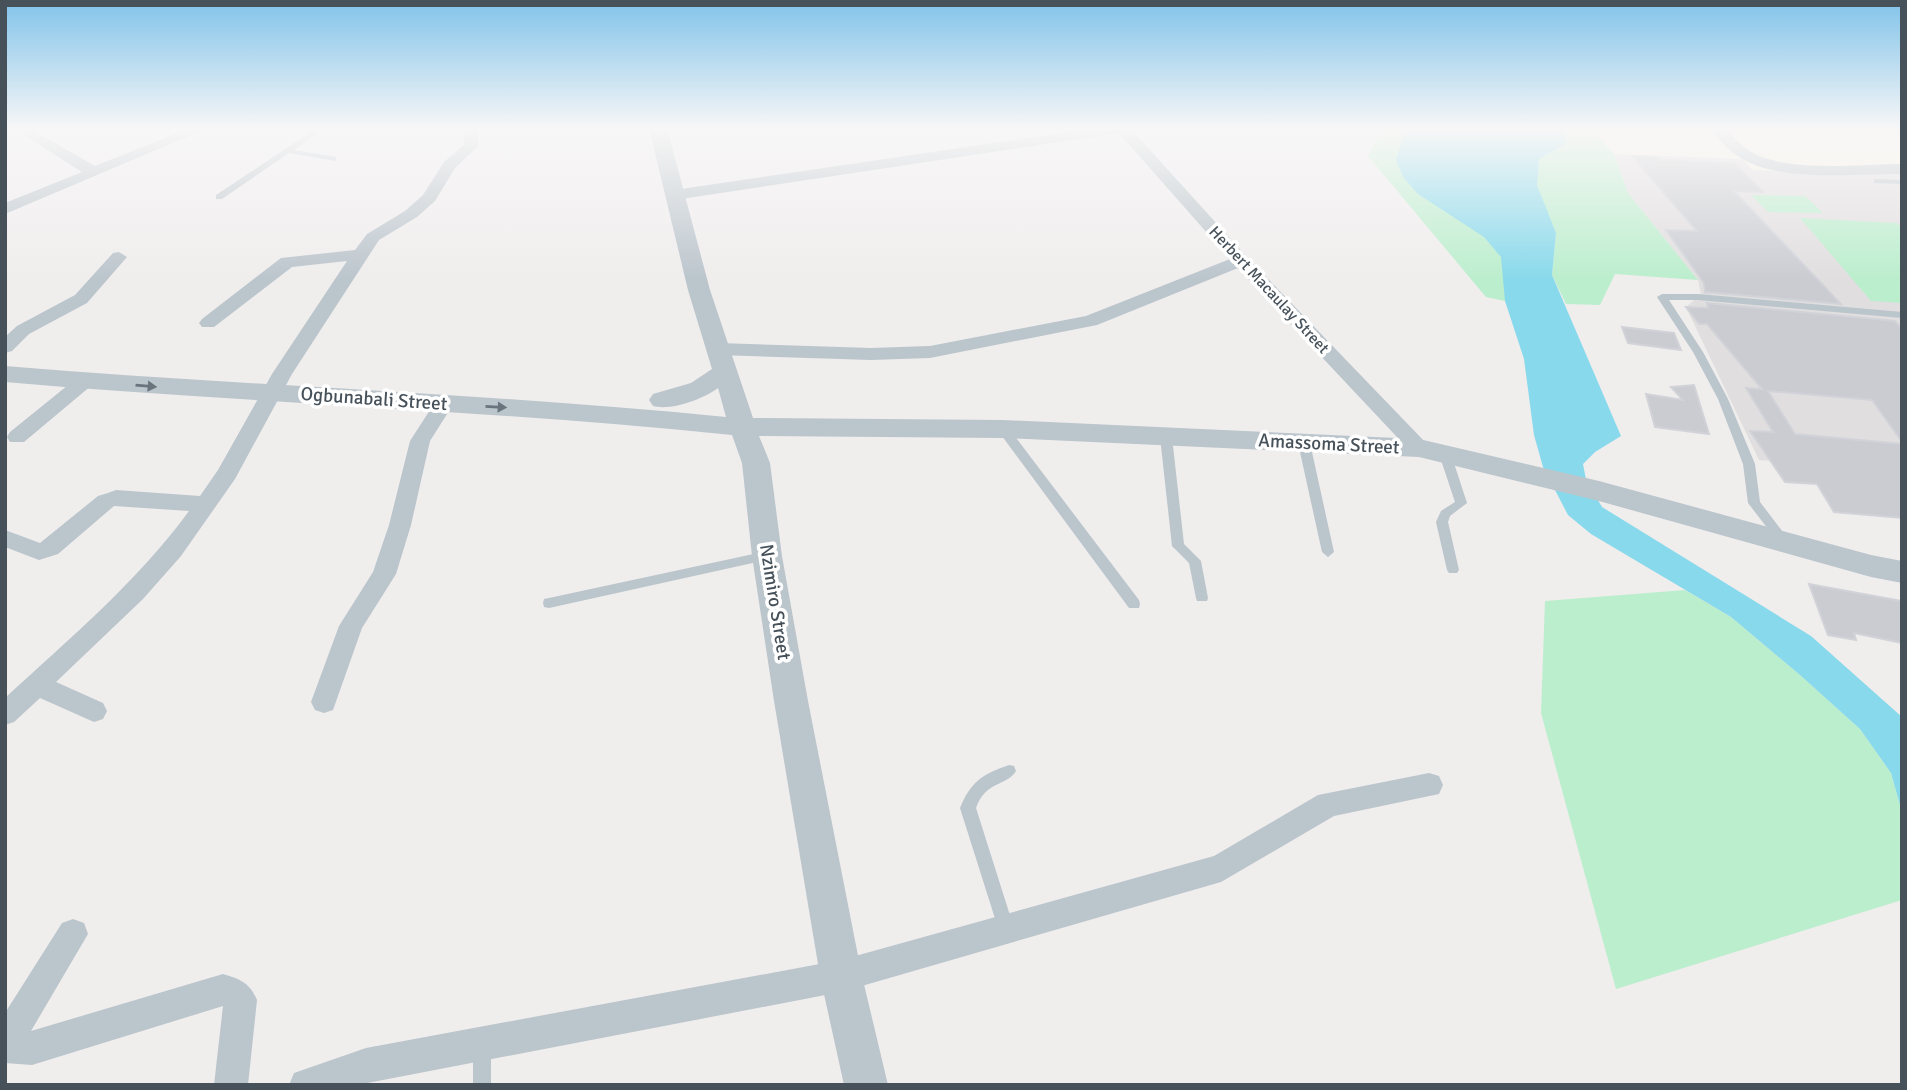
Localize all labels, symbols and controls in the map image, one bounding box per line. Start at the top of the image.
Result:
street label: Herbert Macaulay Street [1205,222,1334,358]
one-way arrow [136,381,158,392]
street label: Ogbunabali Street [300,382,448,416]
one-way arrow [485,401,507,412]
street label: Amassoma Street [1258,428,1401,460]
street label: Nzimiro Street [754,542,796,662]

